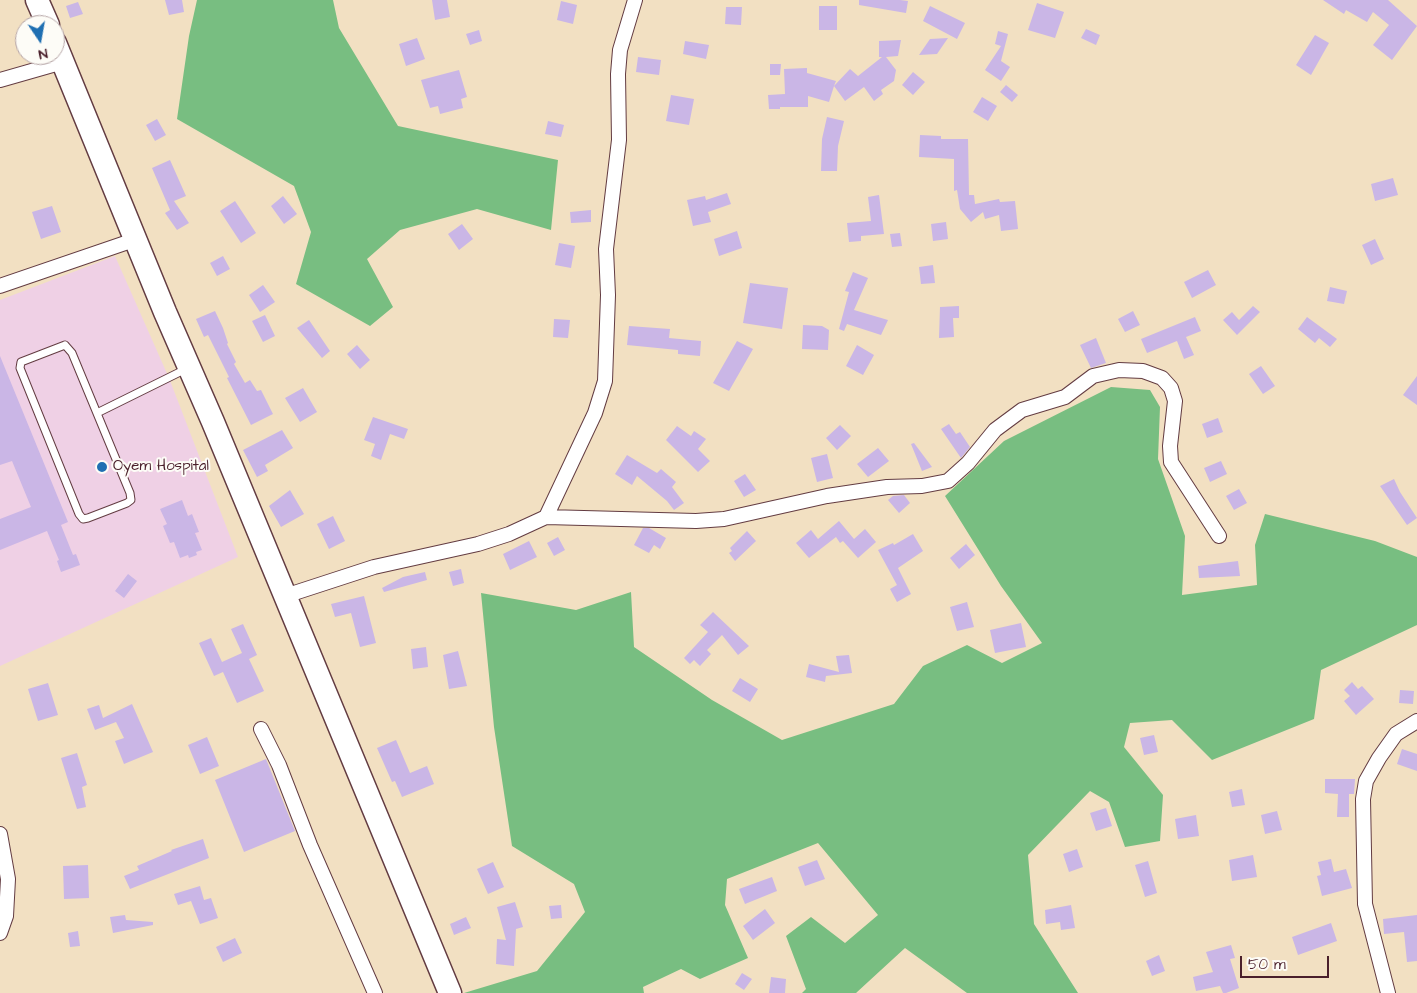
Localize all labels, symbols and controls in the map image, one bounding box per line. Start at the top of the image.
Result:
north arrow [15,15,65,65]
text: N [37,43,49,64]
place label: Oyem Hospital [113,458,209,476]
marker: Oyem Hospital [95,460,109,474]
scale bar [1242,946,1331,978]
text: 50 m [1248,954,1286,975]

